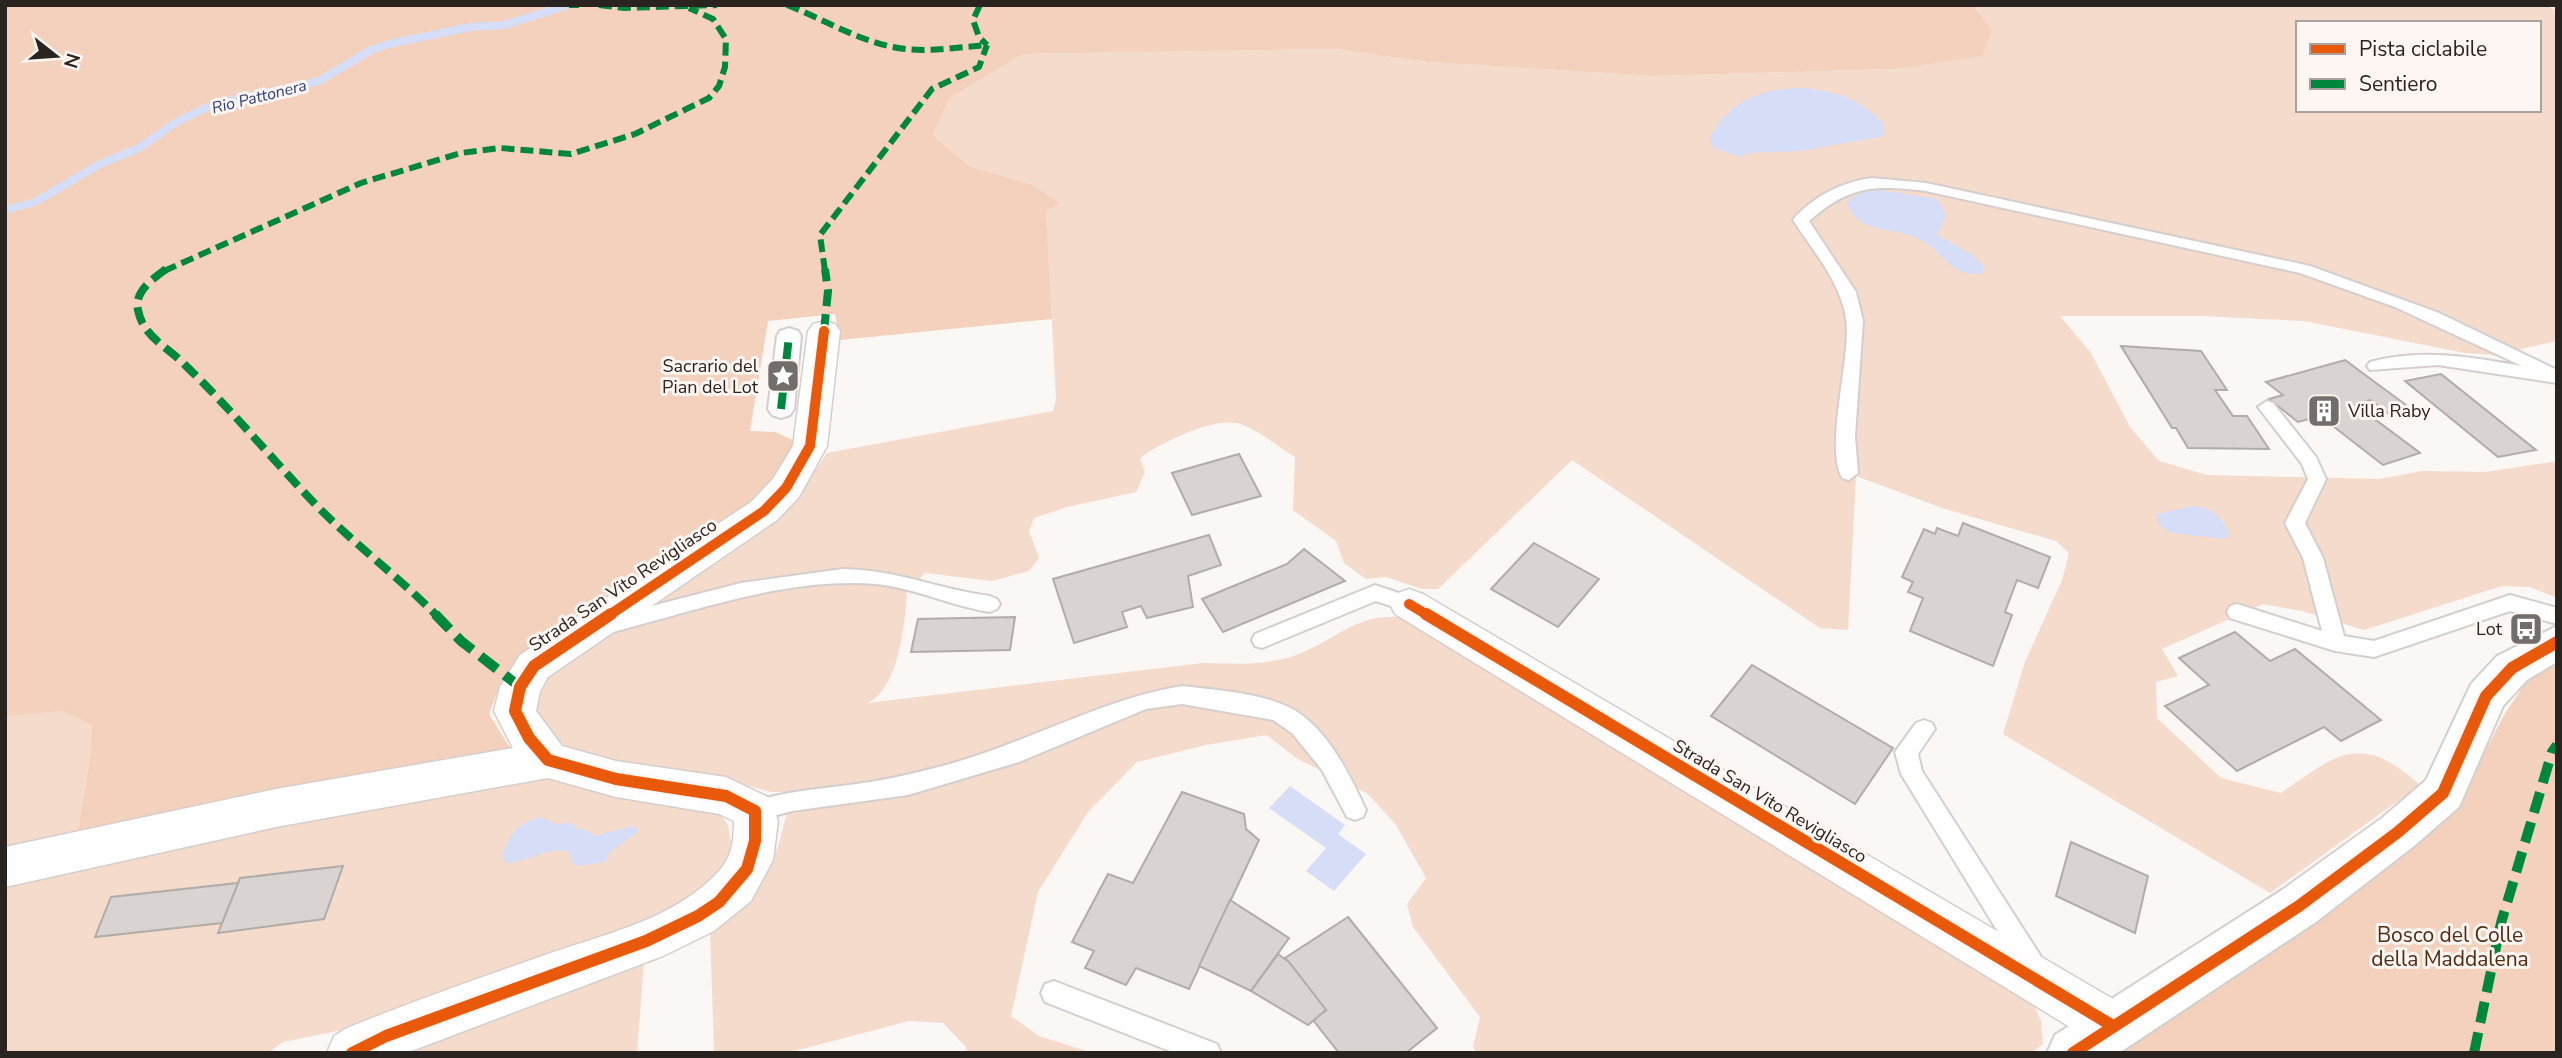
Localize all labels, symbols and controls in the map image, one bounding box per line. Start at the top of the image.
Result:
north arrow [21,21,91,91]
legend [2296,21,2541,112]
text: Pista ciclabile [2359,35,2487,63]
text: N [57,50,86,71]
text: Sentiero [2359,70,2437,98]
water label: Rio Pattonera [209,75,309,119]
place label: Sacrario del Pian del Lot [662,354,759,399]
place icon: Sacrario del Pian del Lot [764,357,802,395]
building icon: Villa Raby [2305,392,2343,430]
place label: Villa Raby [2347,399,2431,423]
street label: Strada San Vito Revigliasco [524,513,722,657]
bus stop icon: Lot [2507,610,2545,648]
place label: Lot [2476,617,2503,641]
street label: Strada San Vito Revigliasco [1669,734,1871,868]
park label: Bosco del Colle della Maddalena [2371,921,2529,973]

